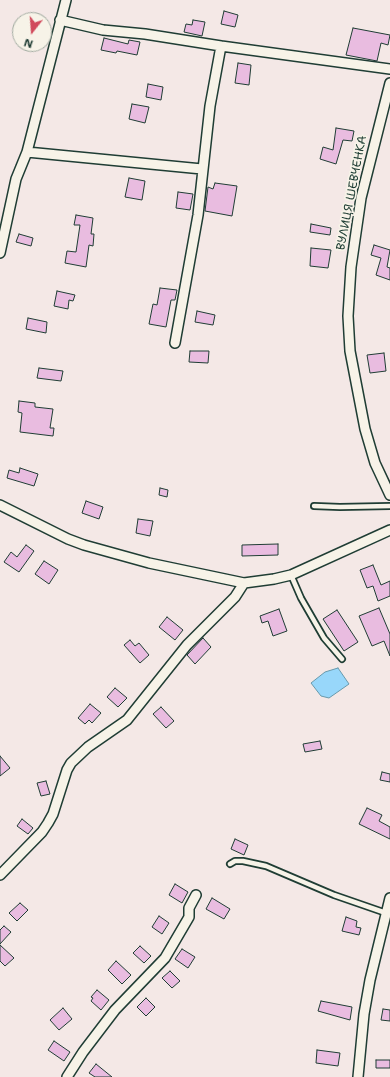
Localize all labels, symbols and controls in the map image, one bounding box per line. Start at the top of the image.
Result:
north arrow [12,12,52,52]
text: N [22,35,35,51]
street label: ВУЛИЦЯ ШЕВЧЕНКА [334,134,370,252]

